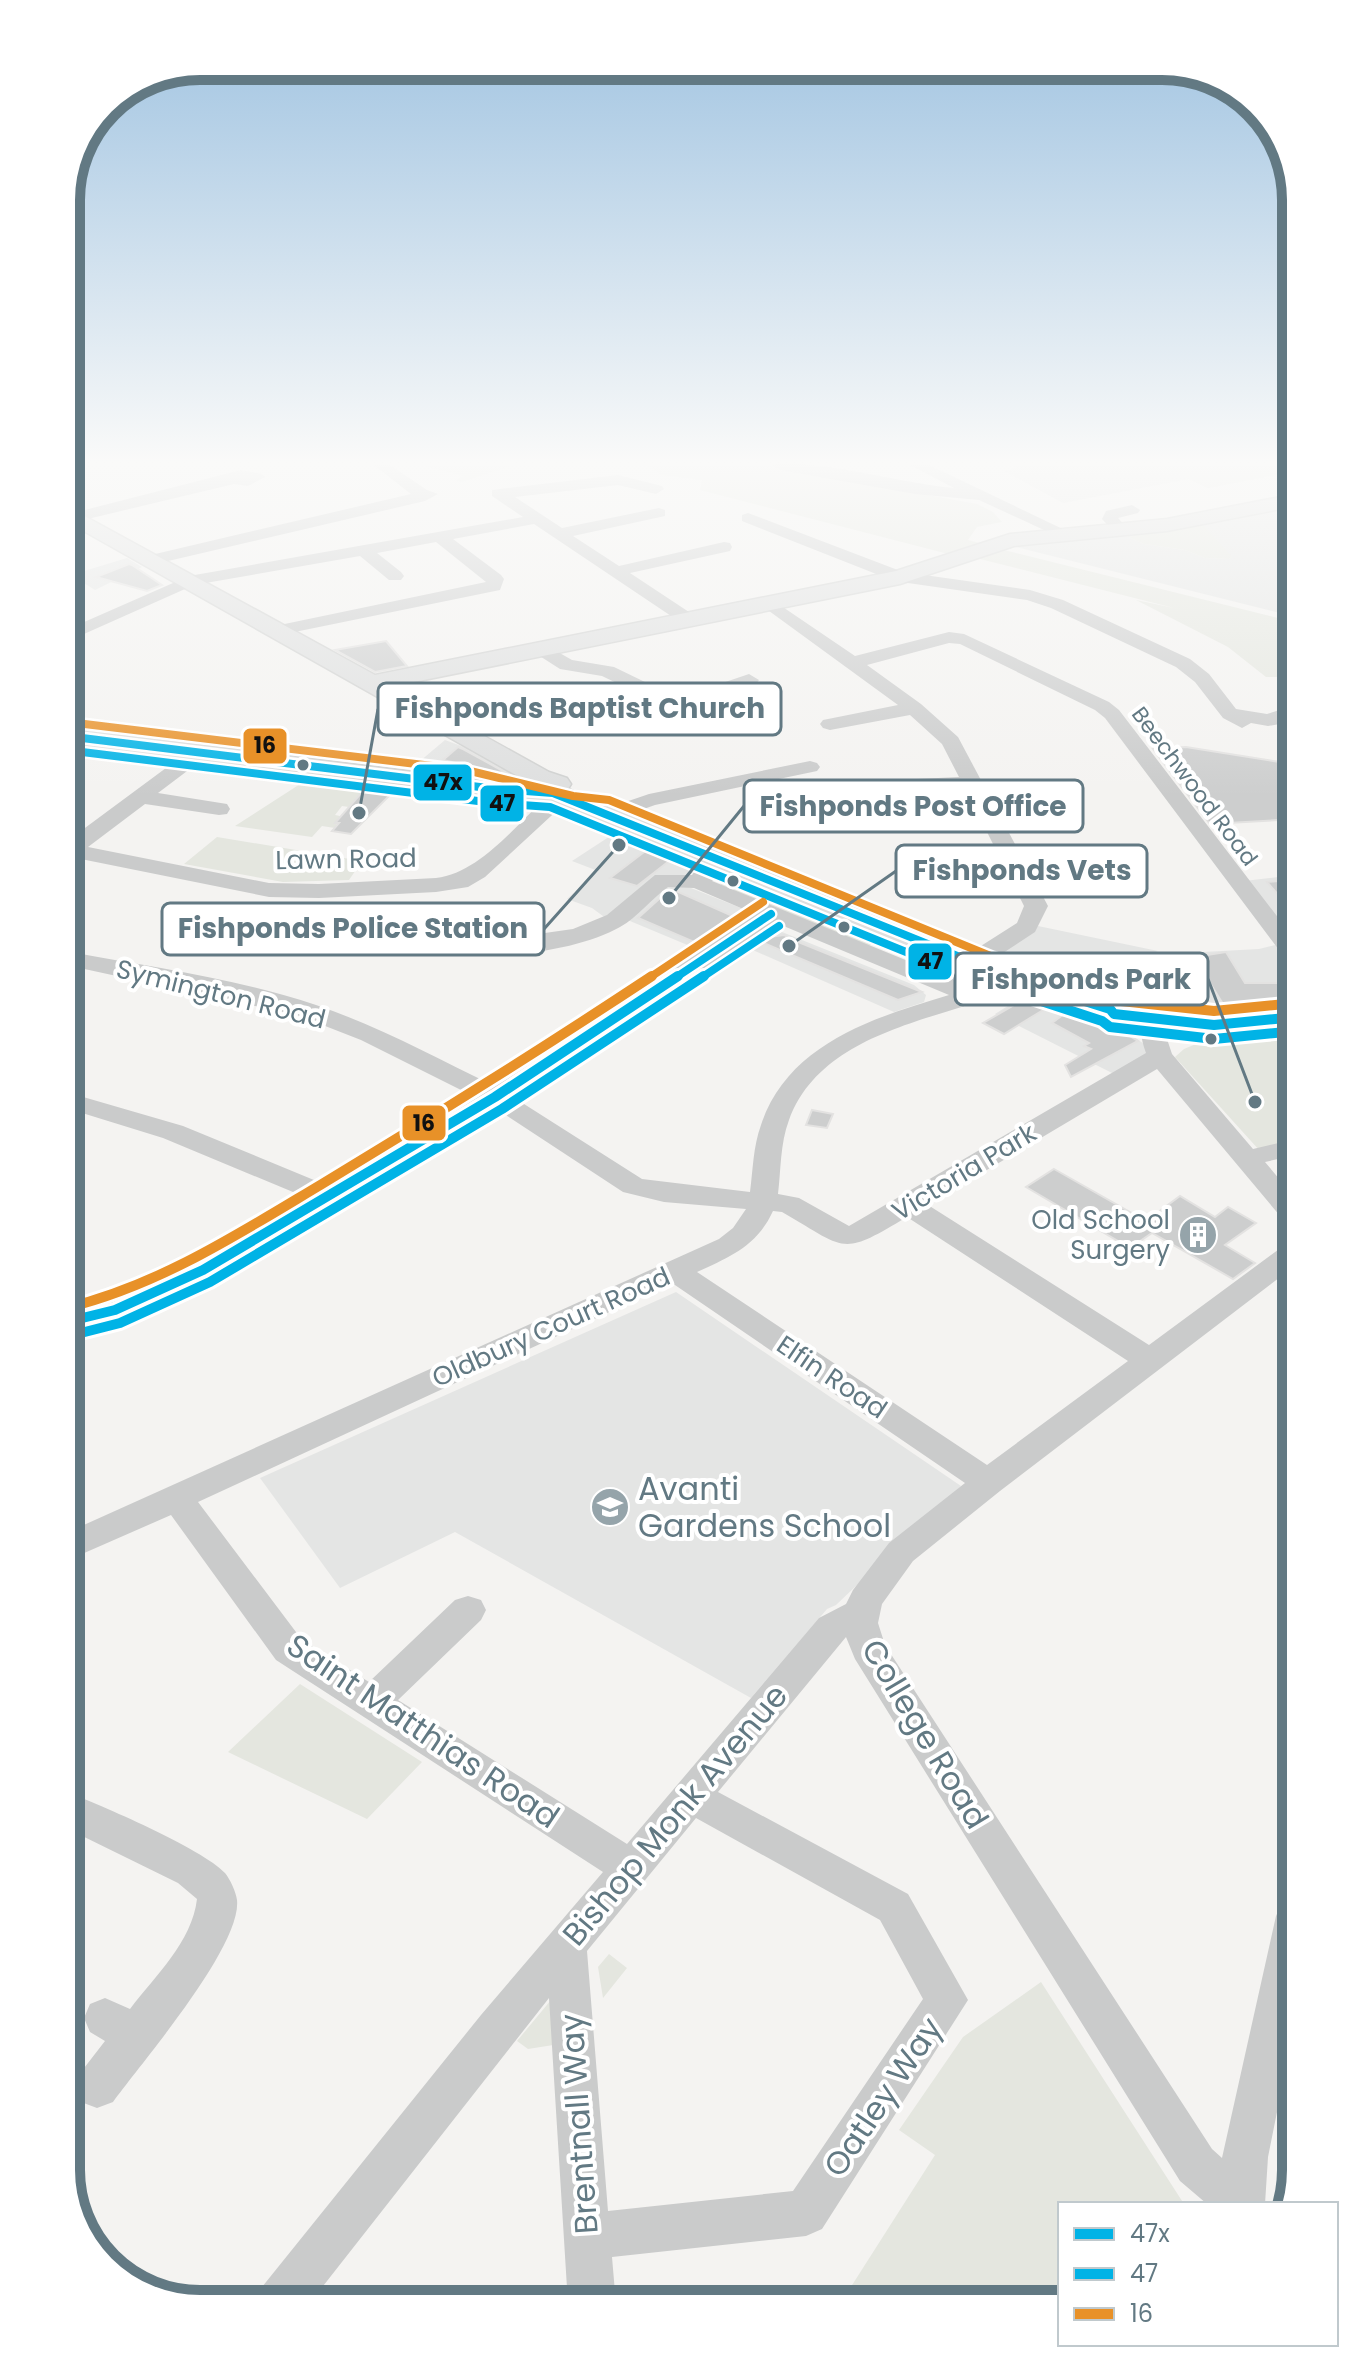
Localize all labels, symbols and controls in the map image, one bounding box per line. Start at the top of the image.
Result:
callout: Fishponds Baptist Church [378,683,781,735]
text: Fishponds Baptist Church [395,689,765,728]
street label: Beechwood Road [1124,700,1265,872]
line badge: 16 [242,727,288,765]
text: 16 [254,730,276,761]
unlabelled marker [295,757,311,773]
line badge: 47x [412,763,473,802]
text: 47x [423,767,463,798]
callout: Fishponds Post Office [744,780,1083,832]
line badge: 47 [479,784,525,823]
text: Fishponds Post Office [759,787,1067,826]
text: 47 [489,788,516,819]
street label: Lawn Road [275,840,417,878]
callout: Fishponds Vets [896,845,1147,897]
text: Fishponds Vets [912,851,1132,890]
unlabelled marker [725,873,741,889]
callout: Fishponds Police Station [162,903,544,955]
text: Fishponds Police Station [178,909,528,948]
unlabelled marker [836,919,852,935]
line badge: 47 [907,942,953,981]
text: 47 [917,946,944,977]
street label: Symington Road [113,951,329,1037]
callout: Fishponds Park [955,953,1208,1005]
text: Fishponds Park [971,960,1192,999]
unlabelled marker [1203,1031,1219,1047]
line badge: 16 [401,1104,447,1142]
text: 16 [413,1108,435,1139]
street label: Victoria Park [885,1114,1043,1229]
place label: Old School Surgery [1031,1202,1170,1268]
building icon: Old School Surgery [1177,1214,1219,1256]
street label: Oldbury Court Road [426,1258,676,1396]
street label: Elfin Road [770,1327,894,1427]
place label: Avanti Gardens School [638,1466,891,1548]
school or university icon: Avanti Gardens School [589,1486,631,1528]
street label: Saint Matthias Road [278,1622,568,1839]
street label: College Road [851,1630,1000,1837]
street label: Bishop Monk Avenue [552,1674,798,1955]
street label: Oatley Way [813,2008,953,2185]
street label: Brentnall Way [548,2012,609,2236]
legend [1058,2202,1338,2346]
text: 47x [1130,2217,1170,2250]
text: 47 [1130,2257,1158,2290]
text: 16 [1130,2297,1153,2330]

